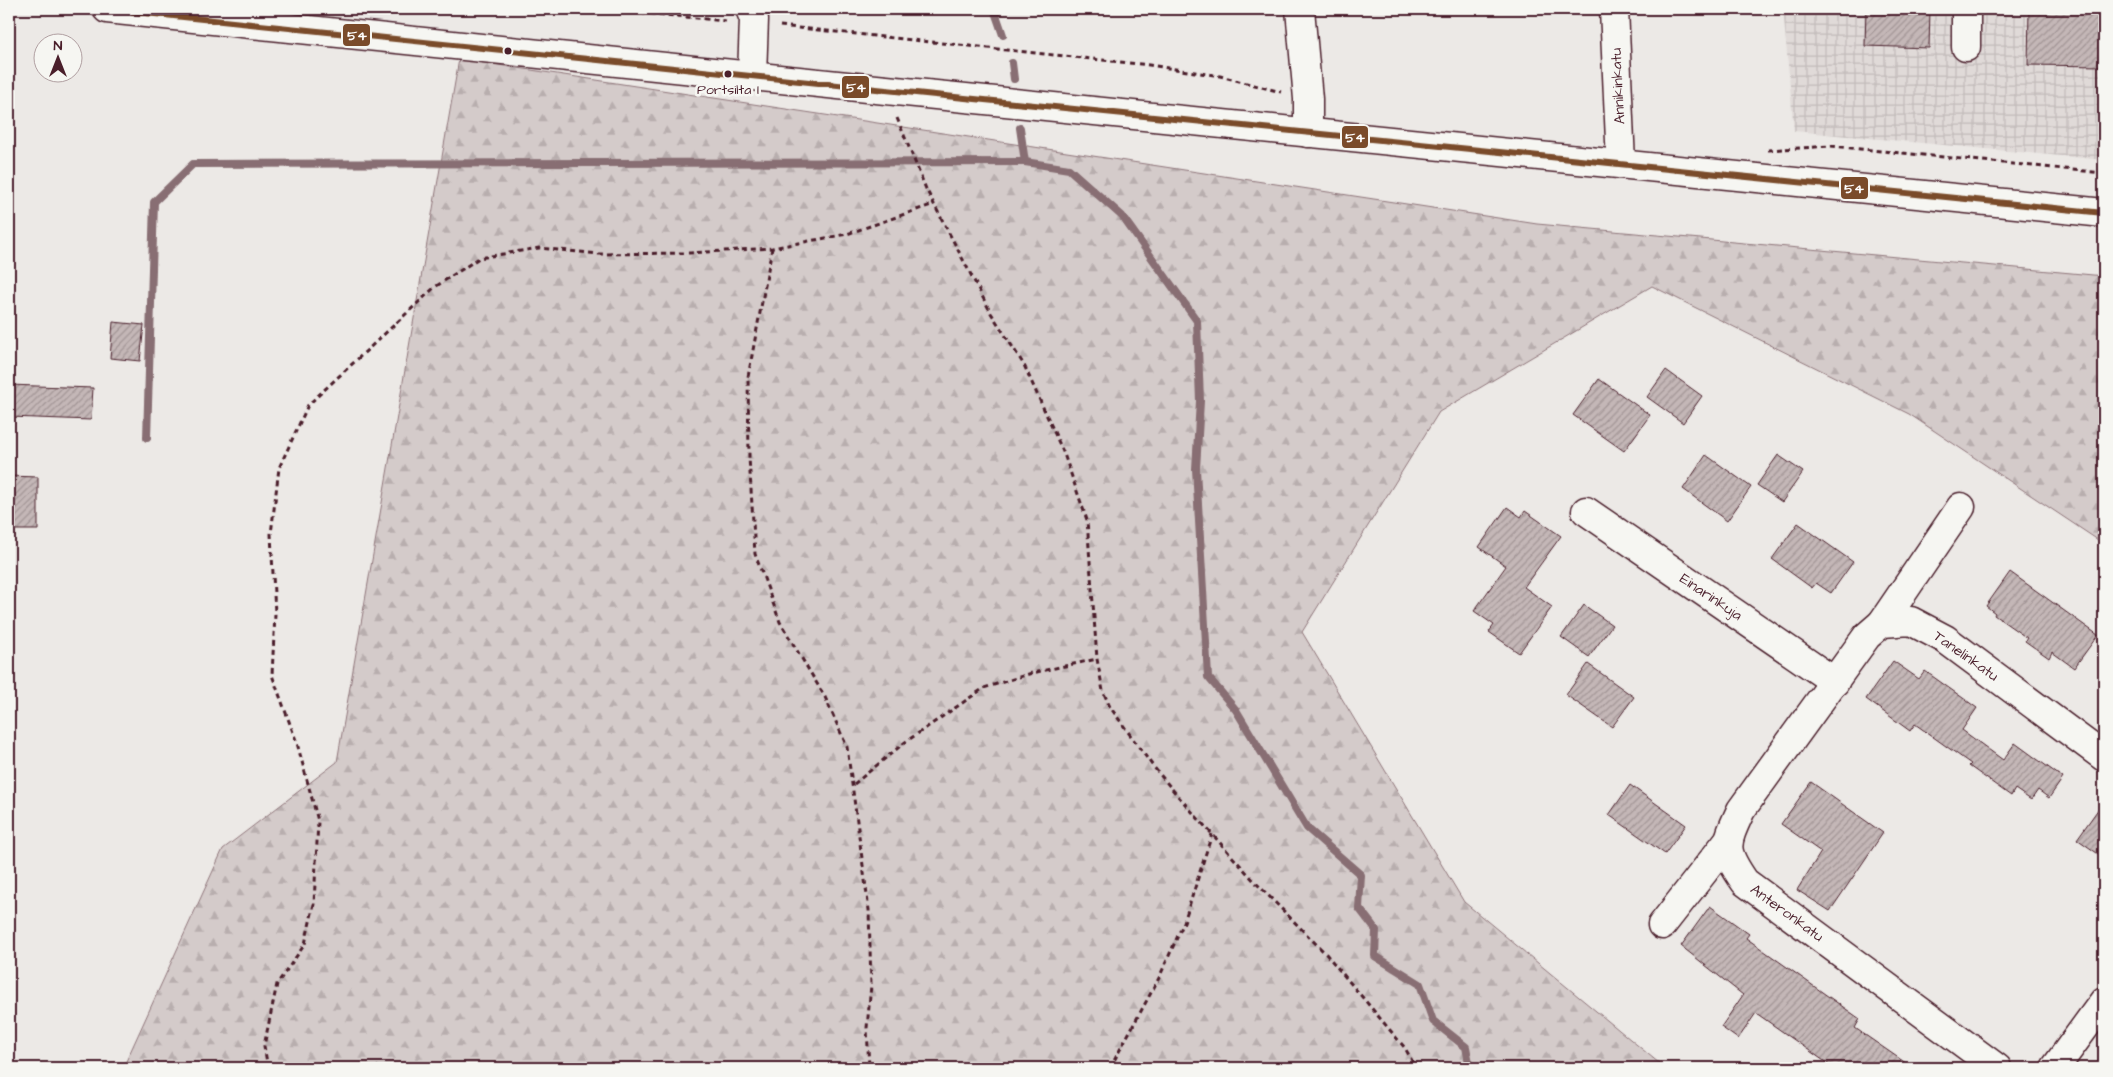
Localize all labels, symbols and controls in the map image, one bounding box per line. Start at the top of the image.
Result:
line badge: 54 [342,23,371,47]
text: 54 [347,26,367,46]
north arrow [32,32,82,82]
text: N [54,36,63,56]
unlabelled marker [503,46,513,56]
street label: Annikinkatu [1605,47,1630,125]
marker: Portsilta I [723,69,733,79]
line badge: 54 [841,75,870,99]
text: 54 [846,78,866,98]
place label: Portsilta I [697,80,759,100]
line badge: 54 [1341,125,1369,149]
text: 54 [1345,128,1365,148]
line badge: 54 [1840,176,1869,200]
text: 54 [1844,179,1864,199]
street label: Einarinkuja [1676,568,1747,626]
street label: Tanelinkatu [1929,626,2003,686]
street label: Anteronkatu [1746,879,1828,947]

